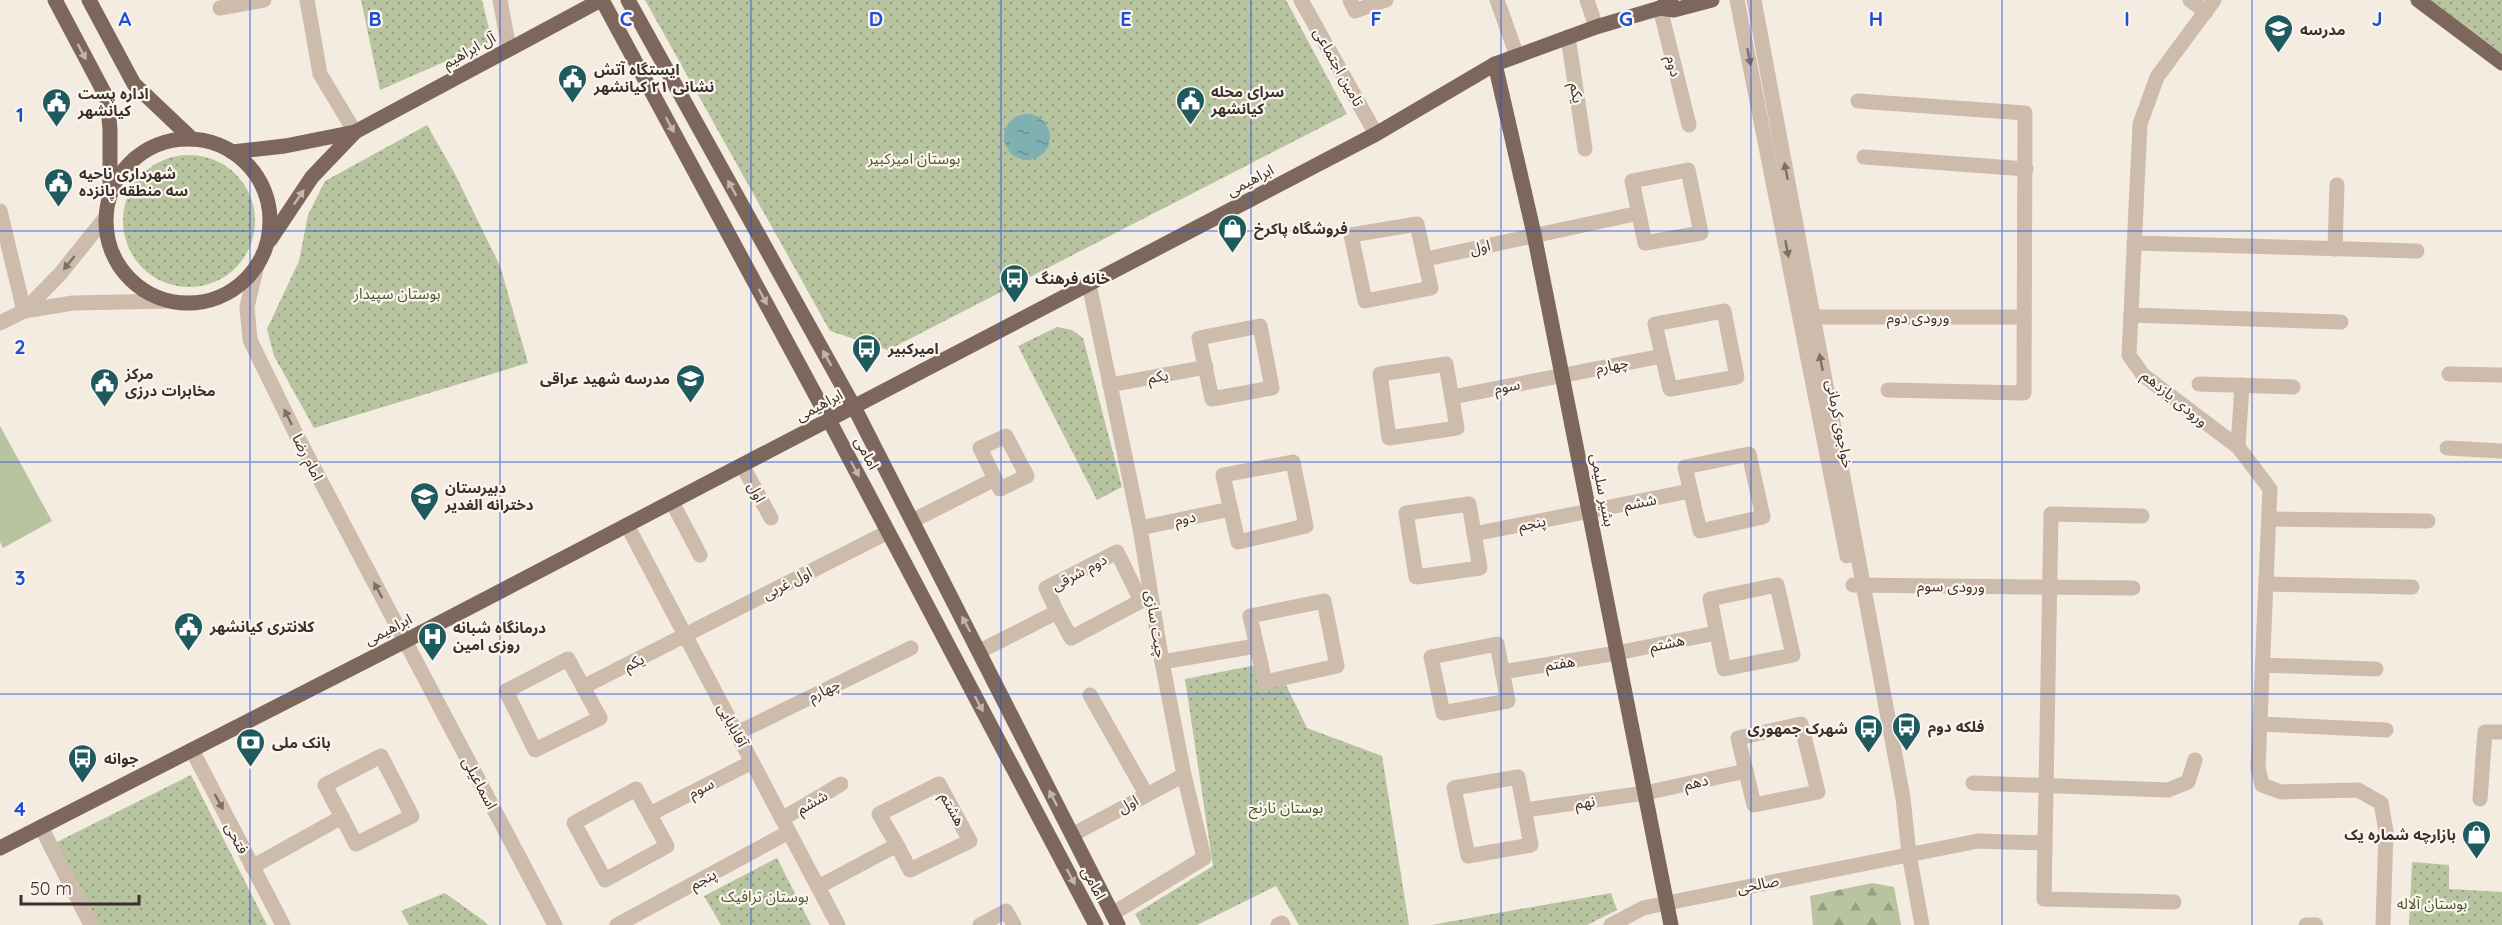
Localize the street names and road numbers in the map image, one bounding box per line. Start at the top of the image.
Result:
street label: تامین اجتماعی [1310,24,1368,110]
street label: آل ابراهیم [439,27,500,74]
street label: دوم [1660,53,1686,79]
street label: یکم [1564,81,1588,105]
street label: ابراهیمی [1223,160,1277,200]
street label: اول [1468,235,1492,259]
street label: ورودی دوم [1887,308,1949,329]
street label: چهارم [1594,352,1631,379]
street label: یکم [1146,365,1170,389]
street label: ورودی یازدهم [2137,366,2212,432]
street label: سوم [1492,374,1522,400]
street label: خواجوی کرمانی [1822,378,1858,470]
street label: ابراهیمی [792,385,846,425]
street label: امام رضا [286,430,328,485]
street label: امامی [850,433,884,473]
street label: بشیر سلیمی [1587,452,1619,528]
street label: اول [744,478,770,506]
street label: ششم [1622,489,1659,517]
street label: دوم [1173,507,1198,531]
street label: پنجم [1517,511,1548,537]
street label: دوم شرقی [1048,549,1111,596]
street label: اول غربی [759,563,815,603]
street label: ورودی سوم [1917,576,1985,598]
street label: چیت سازی [1140,589,1171,659]
street label: ابراهیمی [361,609,415,649]
street label: هشتم [1648,630,1687,658]
street label: یکم [621,649,648,677]
street label: هفتم [1544,651,1577,677]
street label: چهارم [805,674,844,708]
street label: آقابابایی [714,700,753,751]
street label: اسماعیلی [458,753,502,813]
street label: دهم [1682,770,1710,796]
street label: سوم [685,774,718,804]
street label: ششم [793,785,832,820]
street label: هشتم [935,789,970,830]
street label: اول [1114,791,1142,817]
street label: نهم [1574,791,1597,815]
street label: فتحی [221,819,253,857]
street label: امامی [1077,863,1111,903]
street label: پنجم [686,864,721,896]
street label: صالحی [1735,871,1781,897]

